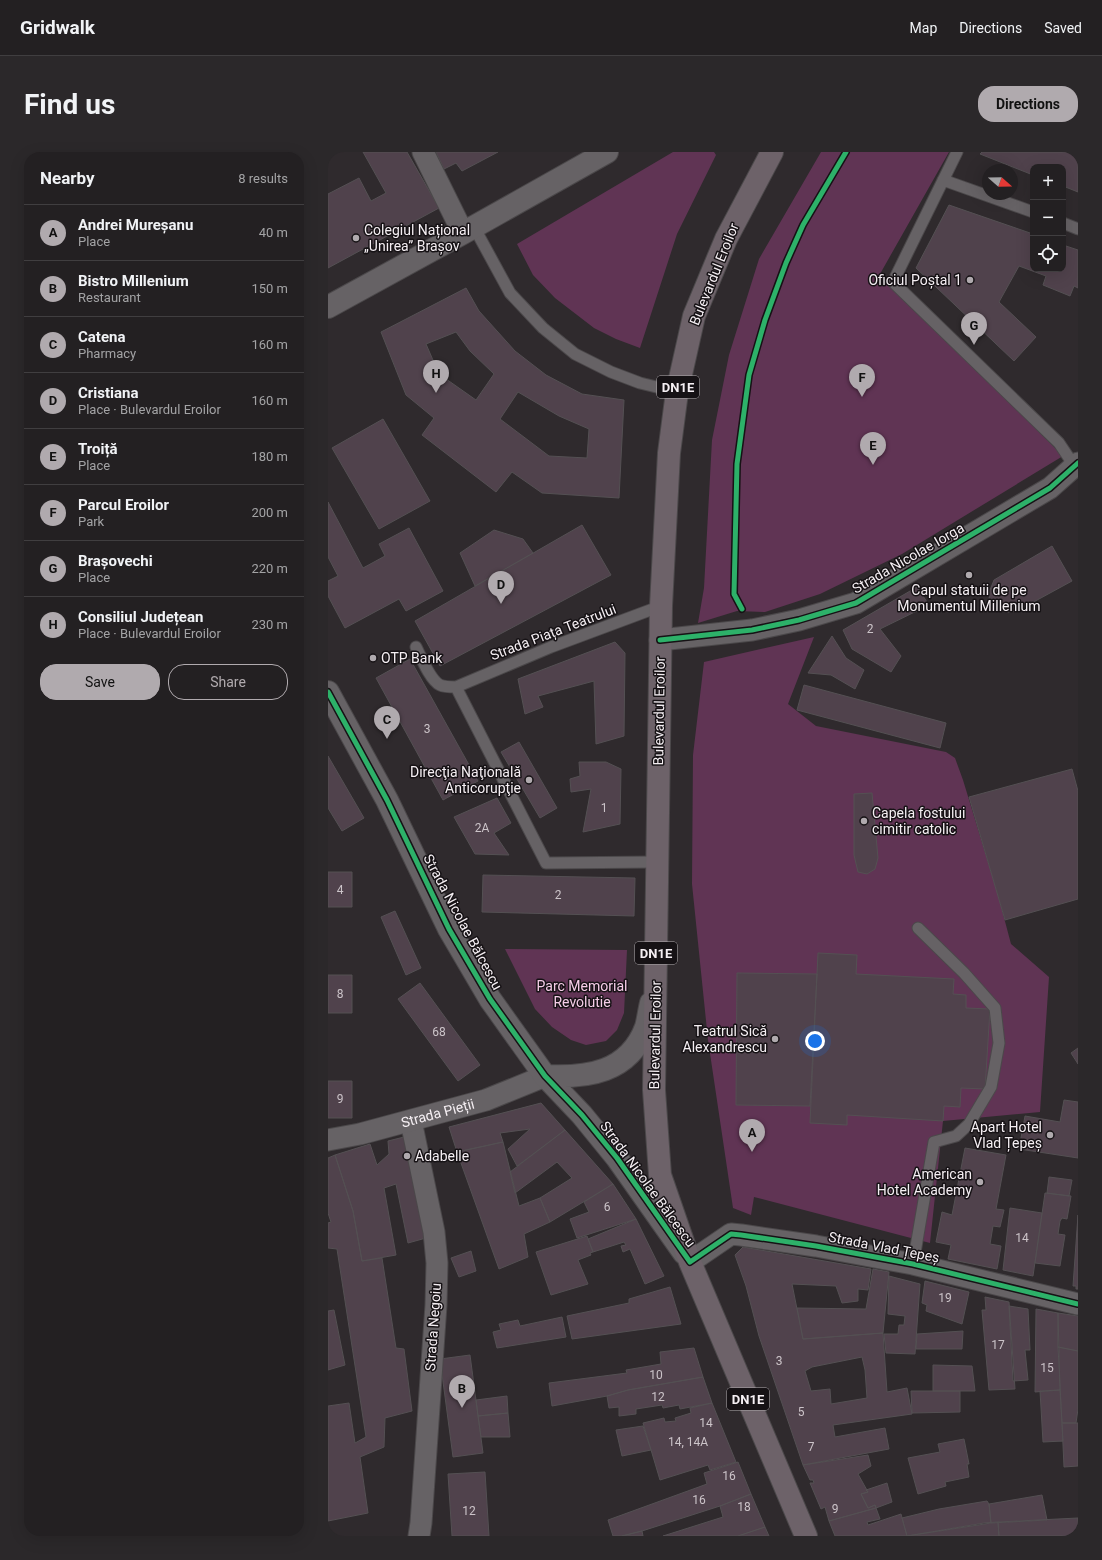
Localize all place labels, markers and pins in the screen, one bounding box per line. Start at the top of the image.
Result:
place label: Colegiul Național „Unirea” Brașov [364,222,470,255]
marker: Colegiul Național „Unirea” Brașov [351,233,361,243]
place label: Oficiul Poștal 1 [868,272,962,289]
marker: Oficiul Poștal 1 [965,275,975,285]
pin: G [961,312,987,345]
pin: H [423,360,449,393]
pin: F [849,364,875,397]
pin: E [860,432,886,465]
marker: Capul statuii de pe Monumentul Millenium [964,570,974,580]
pin: D [488,571,514,604]
place label: Capul statuii de pe Monumentul Millenium [897,582,1041,614]
place label: OTP Bank [381,650,443,666]
marker: OTP Bank [368,653,378,663]
pin: C [374,706,400,739]
place label: Direcţia Naţională Anticorupţie [410,764,521,796]
marker: Direcţia Naţională Anticorupţie [524,775,534,785]
place label: Capela fostului cimitir catolic [872,805,965,837]
marker: Capela fostului cimitir catolic [859,816,869,826]
place label: Teatrul Sică Alexandrescu [683,1023,767,1055]
marker: Teatrul Sică Alexandrescu [770,1034,780,1044]
pin: A [739,1119,765,1152]
place label: Apart Hotel Vlad Țepeș [971,1119,1042,1152]
marker: Apart Hotel Vlad Țepeș [1045,1130,1055,1140]
place label: Adabelle [415,1148,469,1164]
marker: Adabelle [402,1151,412,1161]
place label: American Hotel Academy [877,1166,972,1198]
marker: American Hotel Academy [975,1177,985,1187]
pin: B [449,1375,475,1408]

